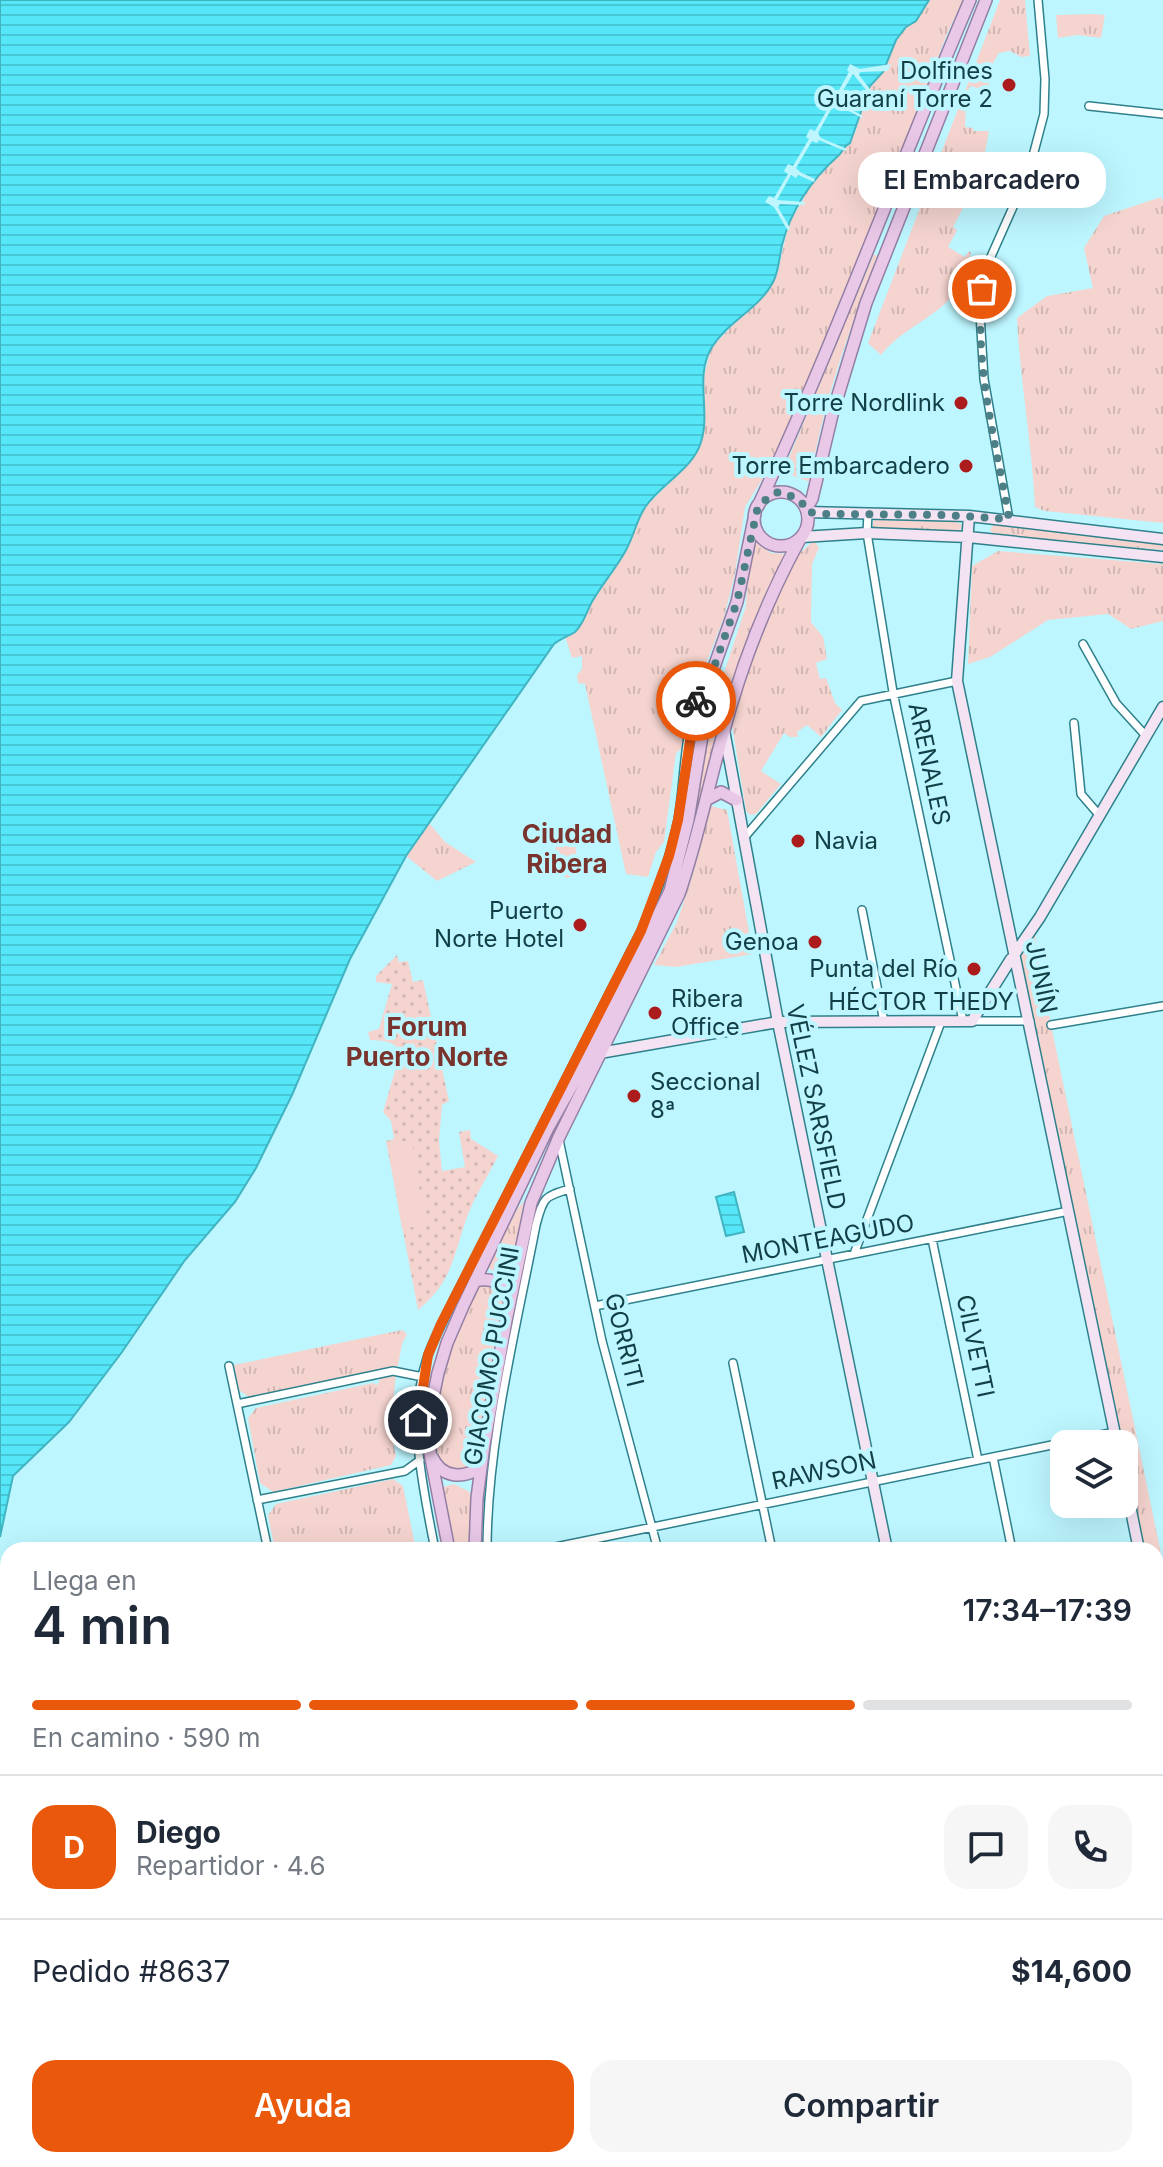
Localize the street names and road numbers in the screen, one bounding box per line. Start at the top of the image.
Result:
street label: ARENALES [902,700,957,828]
street label: JUNÍN [1020,937,1064,1016]
street label: HÉCTOR THEDY [828,986,1014,1016]
street label: VÉLEZ SARSFIELD [781,1001,853,1212]
street label: MONTEAGUDO [739,1208,917,1269]
street label: GIACOMO PUCCINI [458,1244,525,1468]
street label: GORRITI [599,1290,650,1390]
street label: CILVETTI [950,1292,1001,1400]
street label: RAWSON [769,1445,879,1496]

